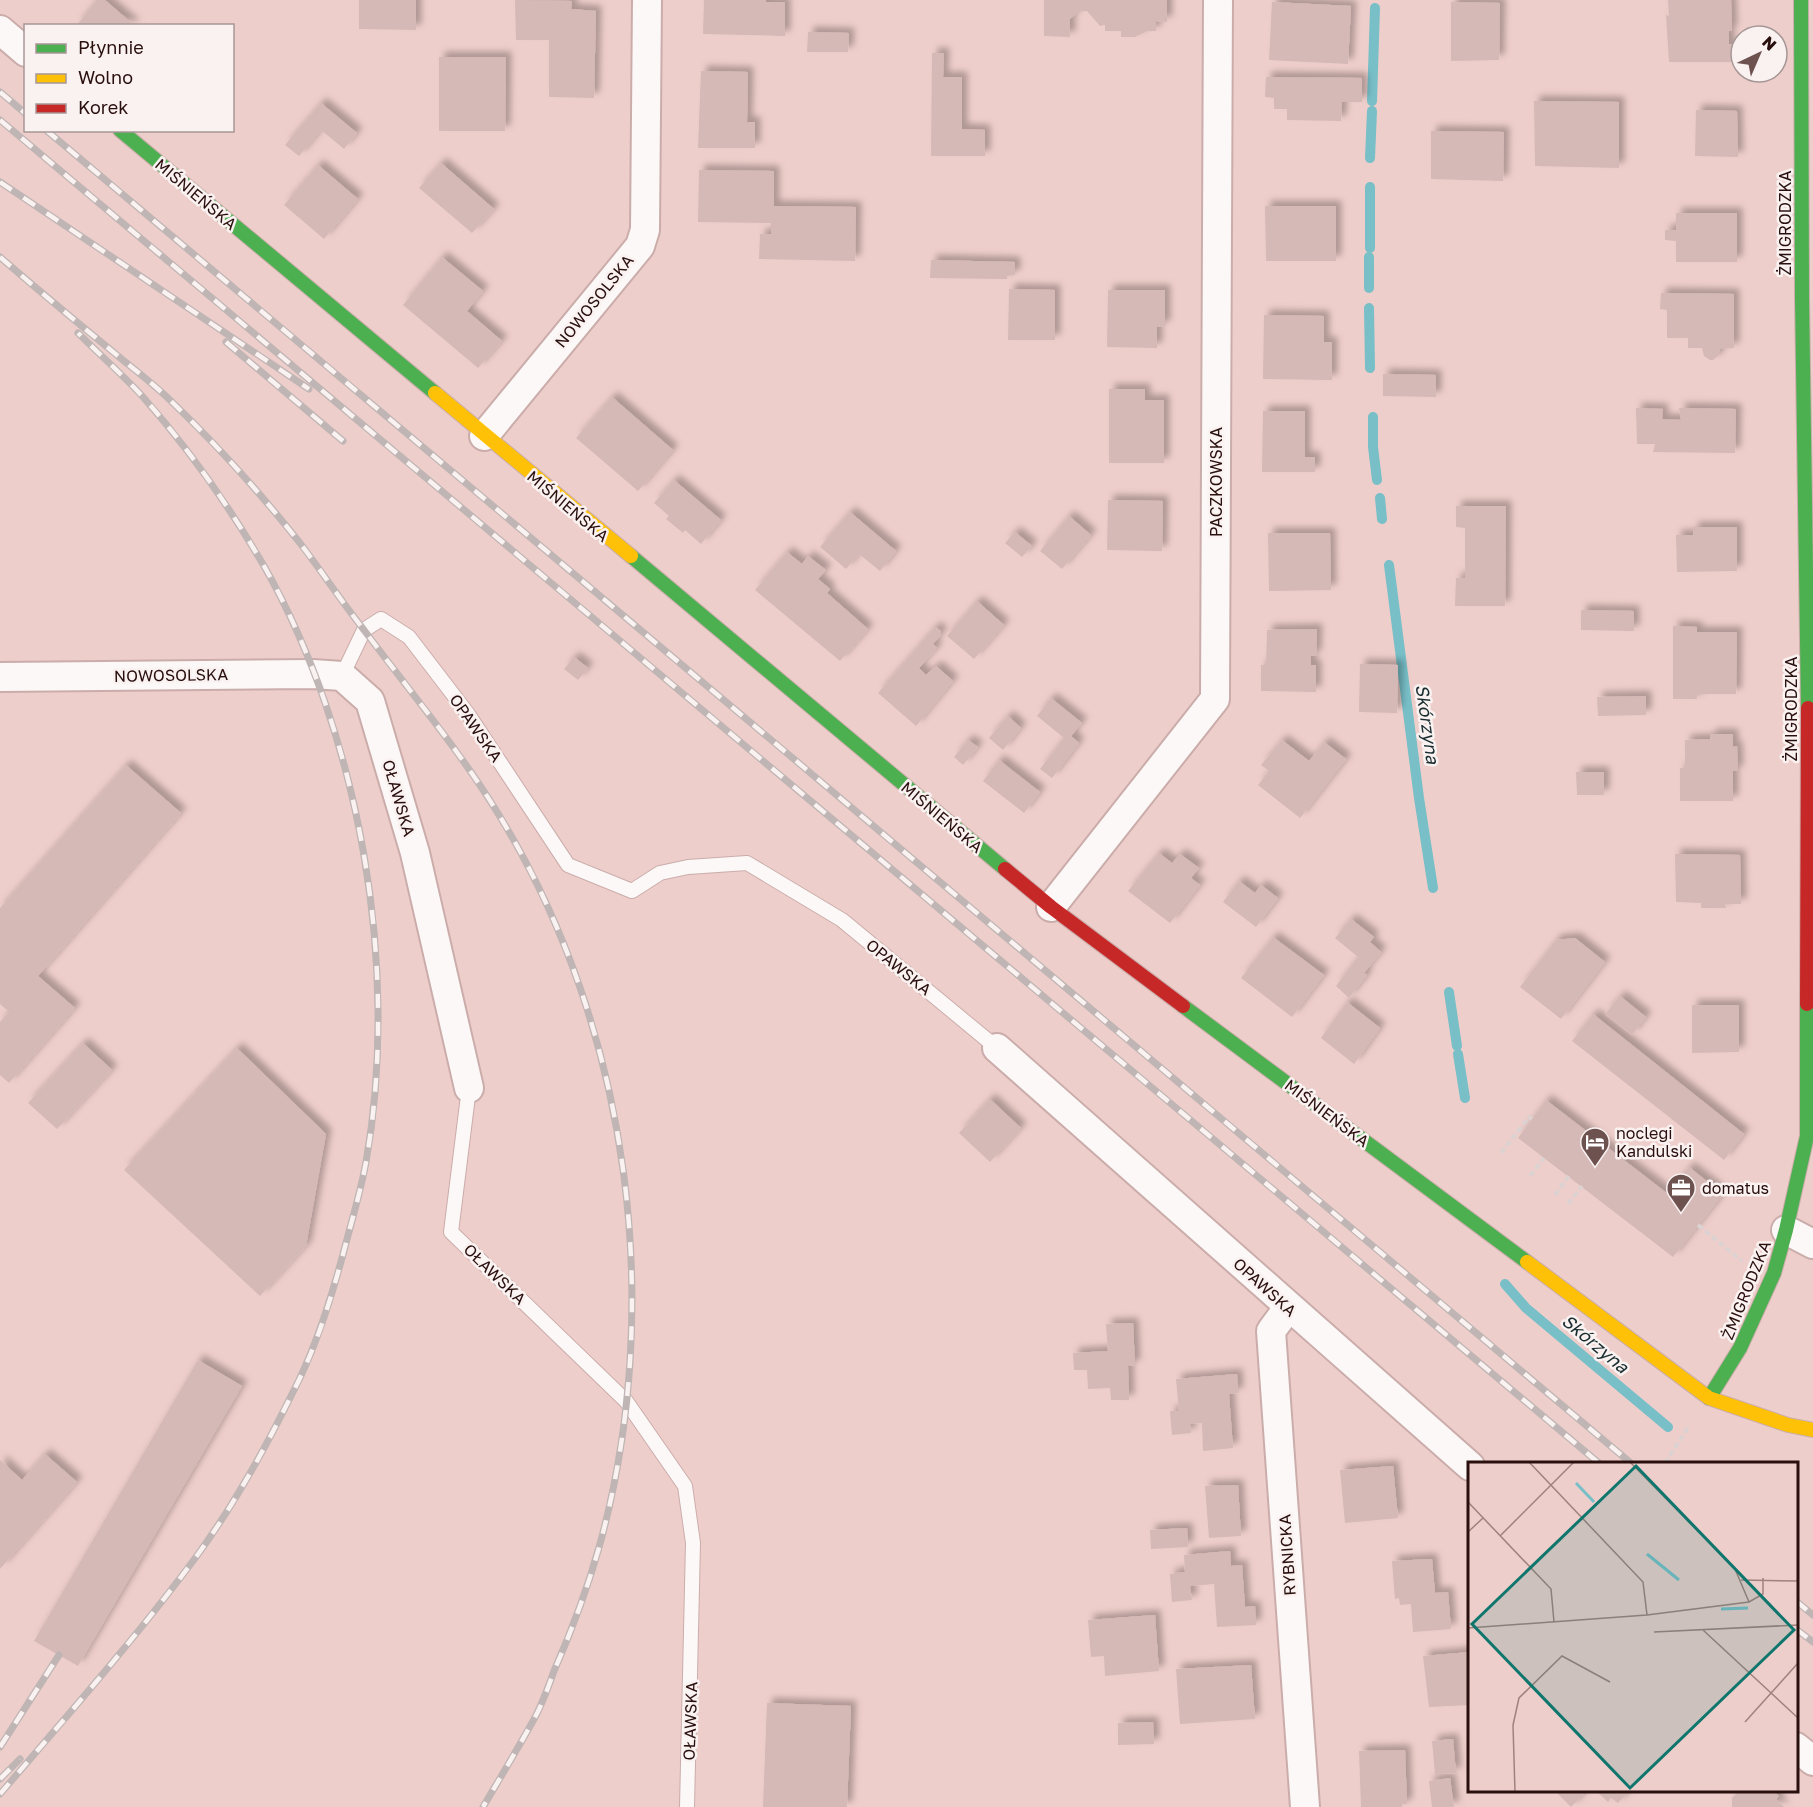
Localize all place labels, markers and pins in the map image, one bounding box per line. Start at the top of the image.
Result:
place label: noclegi Kandulski [1616,1123,1692,1161]
hotel icon: noclegi Kandulski [1579,1126,1611,1168]
office icon: domatus [1665,1172,1697,1214]
place label: domatus [1702,1178,1769,1198]

